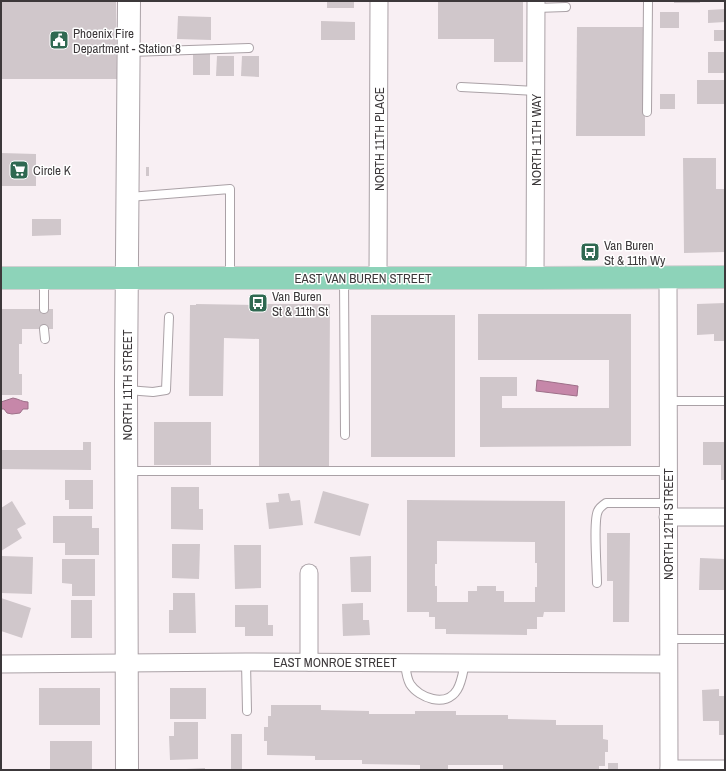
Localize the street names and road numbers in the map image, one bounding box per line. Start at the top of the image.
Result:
street label: NORTH 11TH PLACE [371,87,388,191]
street label: NORTH 11TH WAY [528,94,545,186]
street label: EAST VAN BUREN STREET [294,270,432,287]
street label: NORTH 11TH STREET [119,329,136,440]
street label: NORTH 12TH STREET [660,468,677,580]
street label: EAST MONROE STREET [273,654,397,671]

